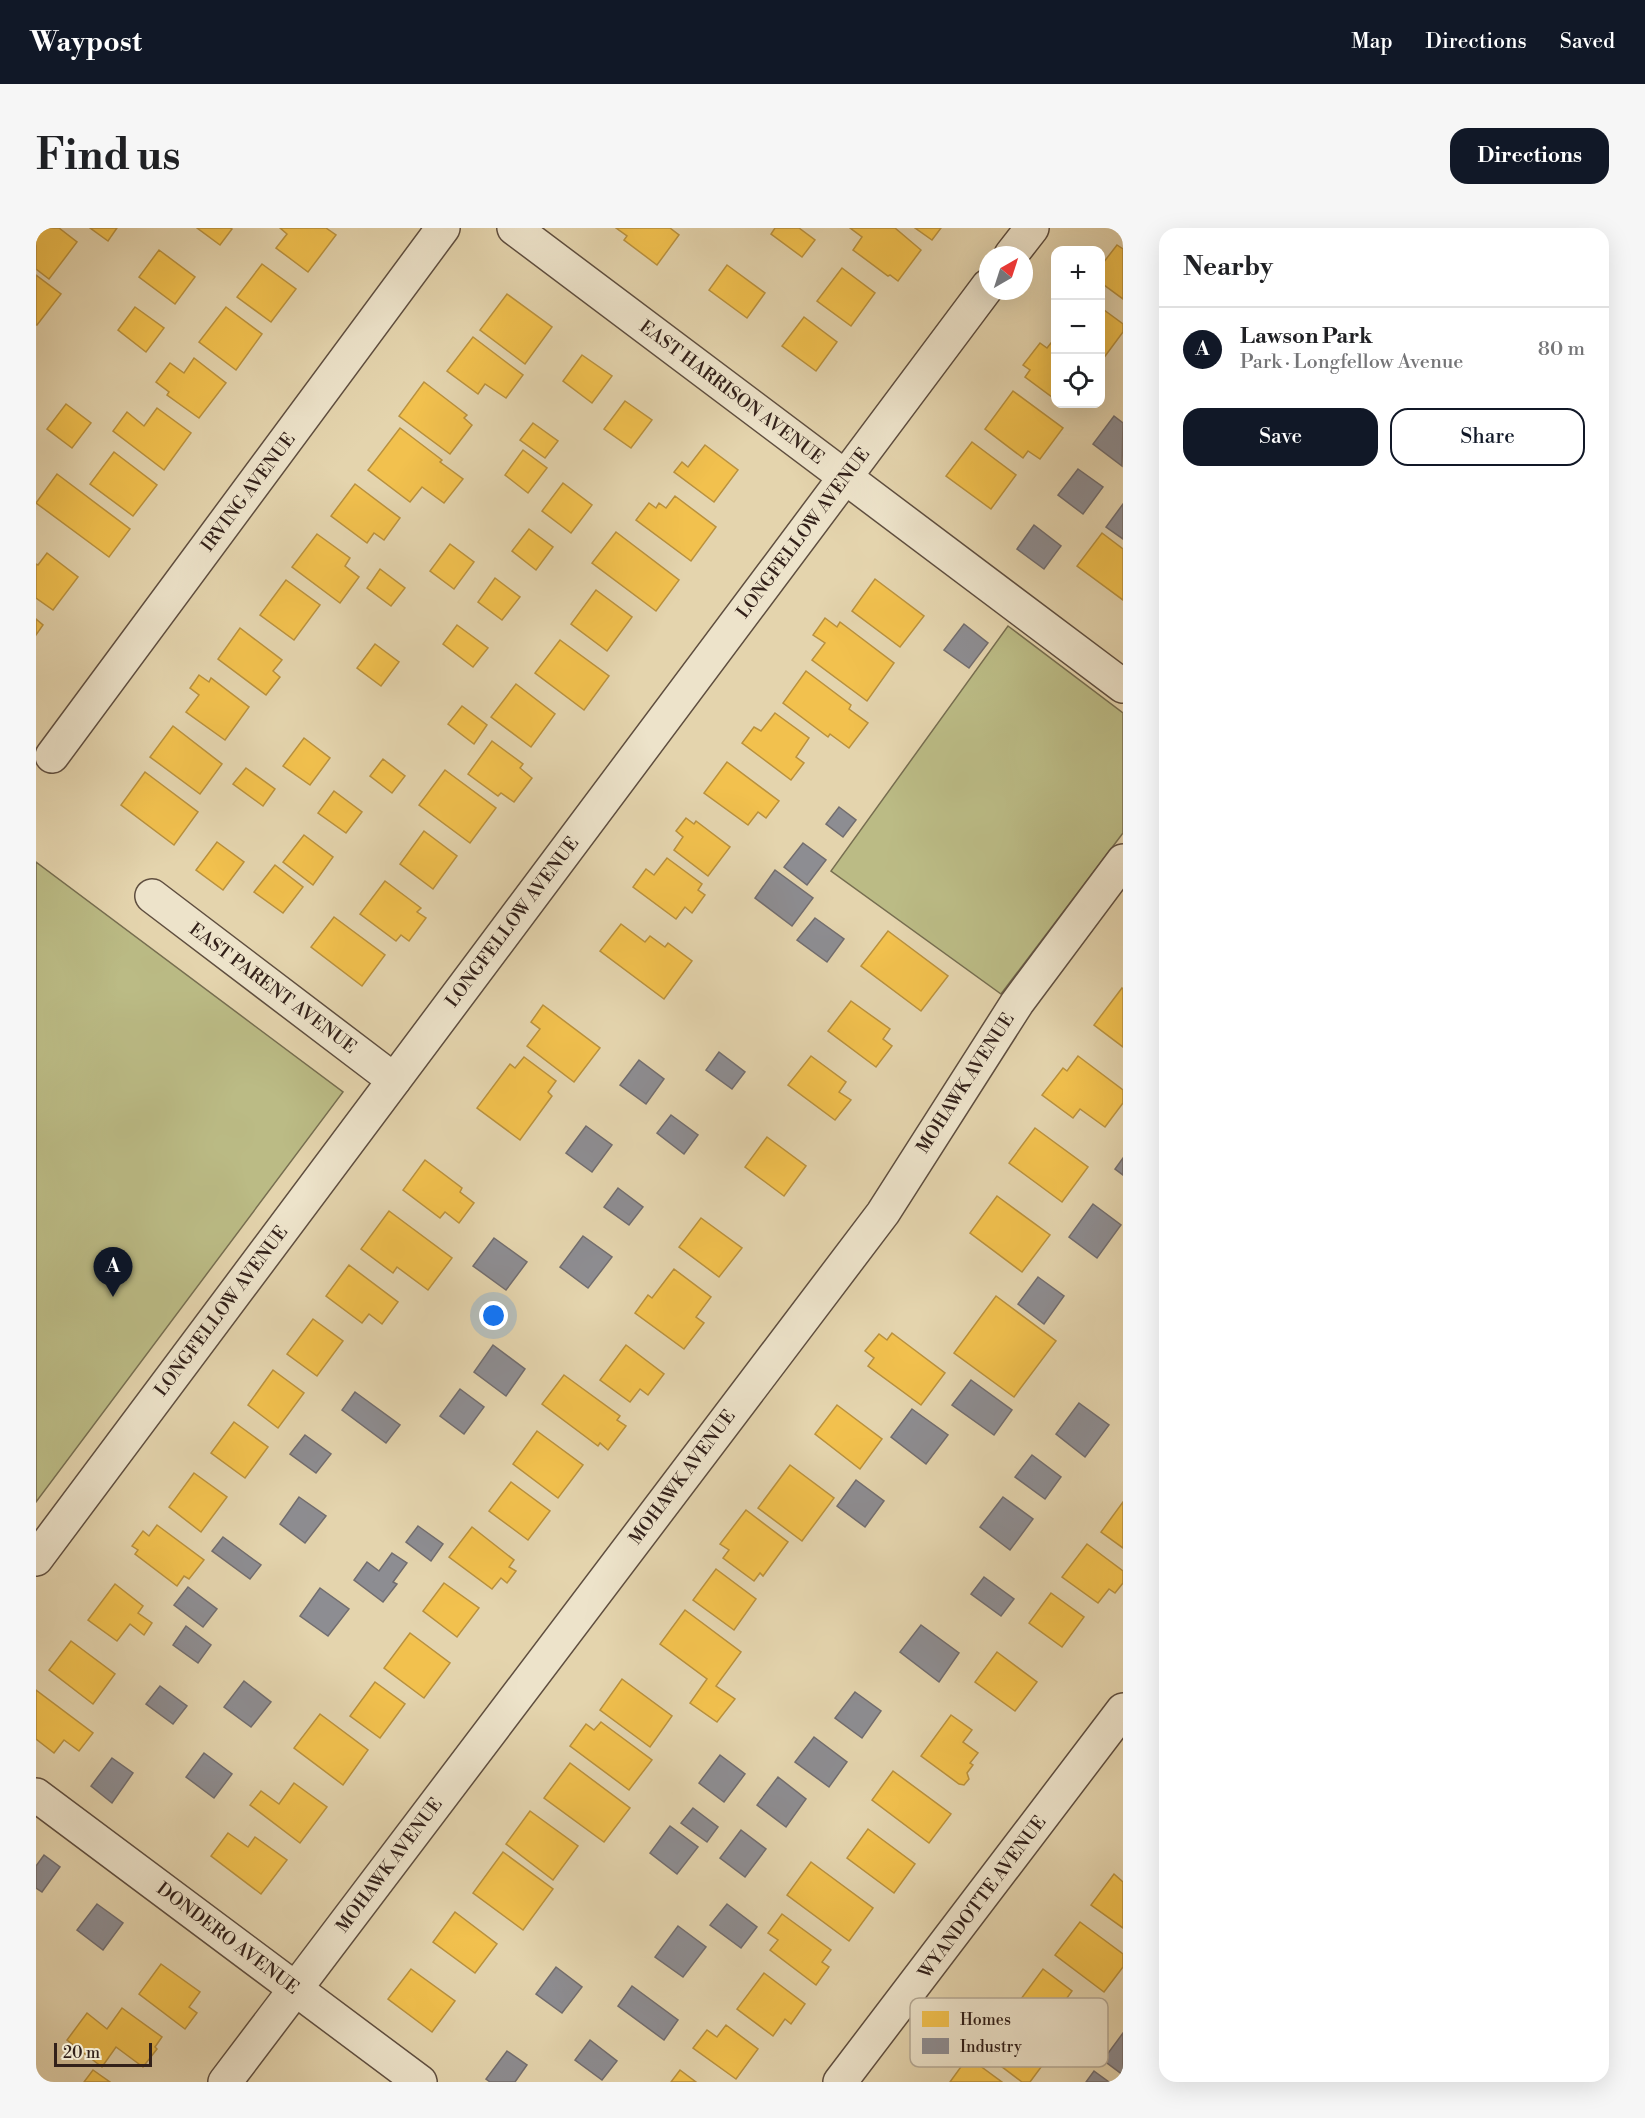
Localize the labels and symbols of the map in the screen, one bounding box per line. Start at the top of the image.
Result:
north arrow [979,246,1033,300]
street label: EAST HARRISON AVENUE [635,315,829,469]
street label: IRVING AVENUE [196,428,301,556]
street label: LONGFELLOW AVENUE [732,443,875,623]
street label: LONGFELLOW AVENUE [441,832,584,1012]
street label: EAST PARENT AVENUE [184,918,361,1059]
street label: MOHAWK AVENUE [911,1009,1019,1158]
street label: LONGFELLOW AVENUE [150,1221,293,1401]
pin: A [94,1248,133,1297]
your location [479,1301,508,1330]
street label: MOHAWK AVENUE [624,1405,741,1549]
street label: MOHAWK AVENUE [331,1793,448,1937]
street label: WYANDOTTE AVENUE [913,1811,1051,1984]
street label: DONDERO AVENUE [152,1877,303,1999]
legend [910,1998,1108,2067]
text: Homes [960,2010,1011,2030]
text: Industry [960,2037,1022,2057]
scale bar [54,2040,152,2068]

